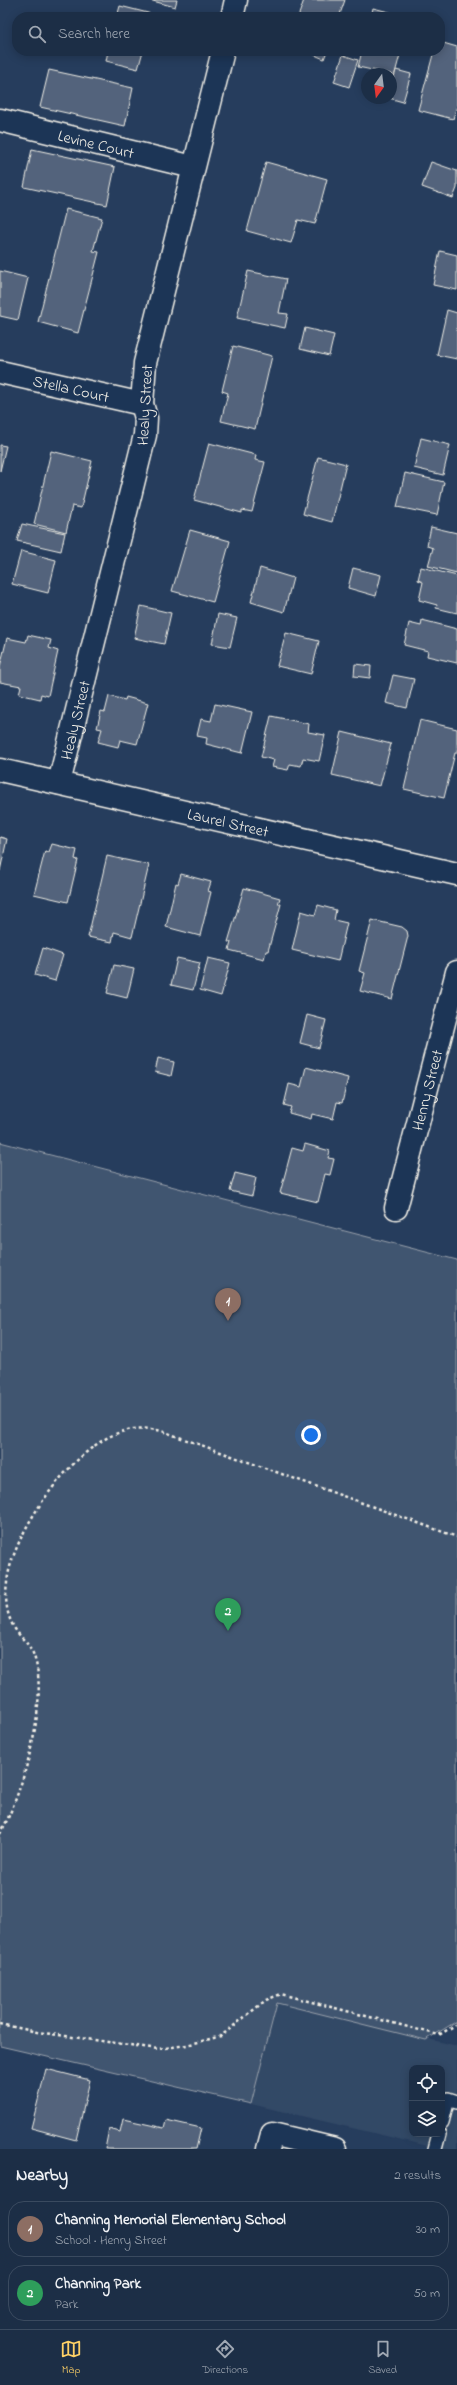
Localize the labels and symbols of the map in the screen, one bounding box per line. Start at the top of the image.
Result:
north arrow [361,68,397,104]
street label: Levine Court [55,124,137,166]
street label: Healy Street [132,363,160,446]
street label: Stella Court [30,370,112,410]
street label: Healy Street [55,678,98,763]
street label: Laurel Street [185,803,271,845]
street label: Henry Street [407,1047,451,1133]
pin: 1 [215,1288,241,1321]
your location [301,1425,321,1445]
pin: 2 [215,1598,241,1631]

